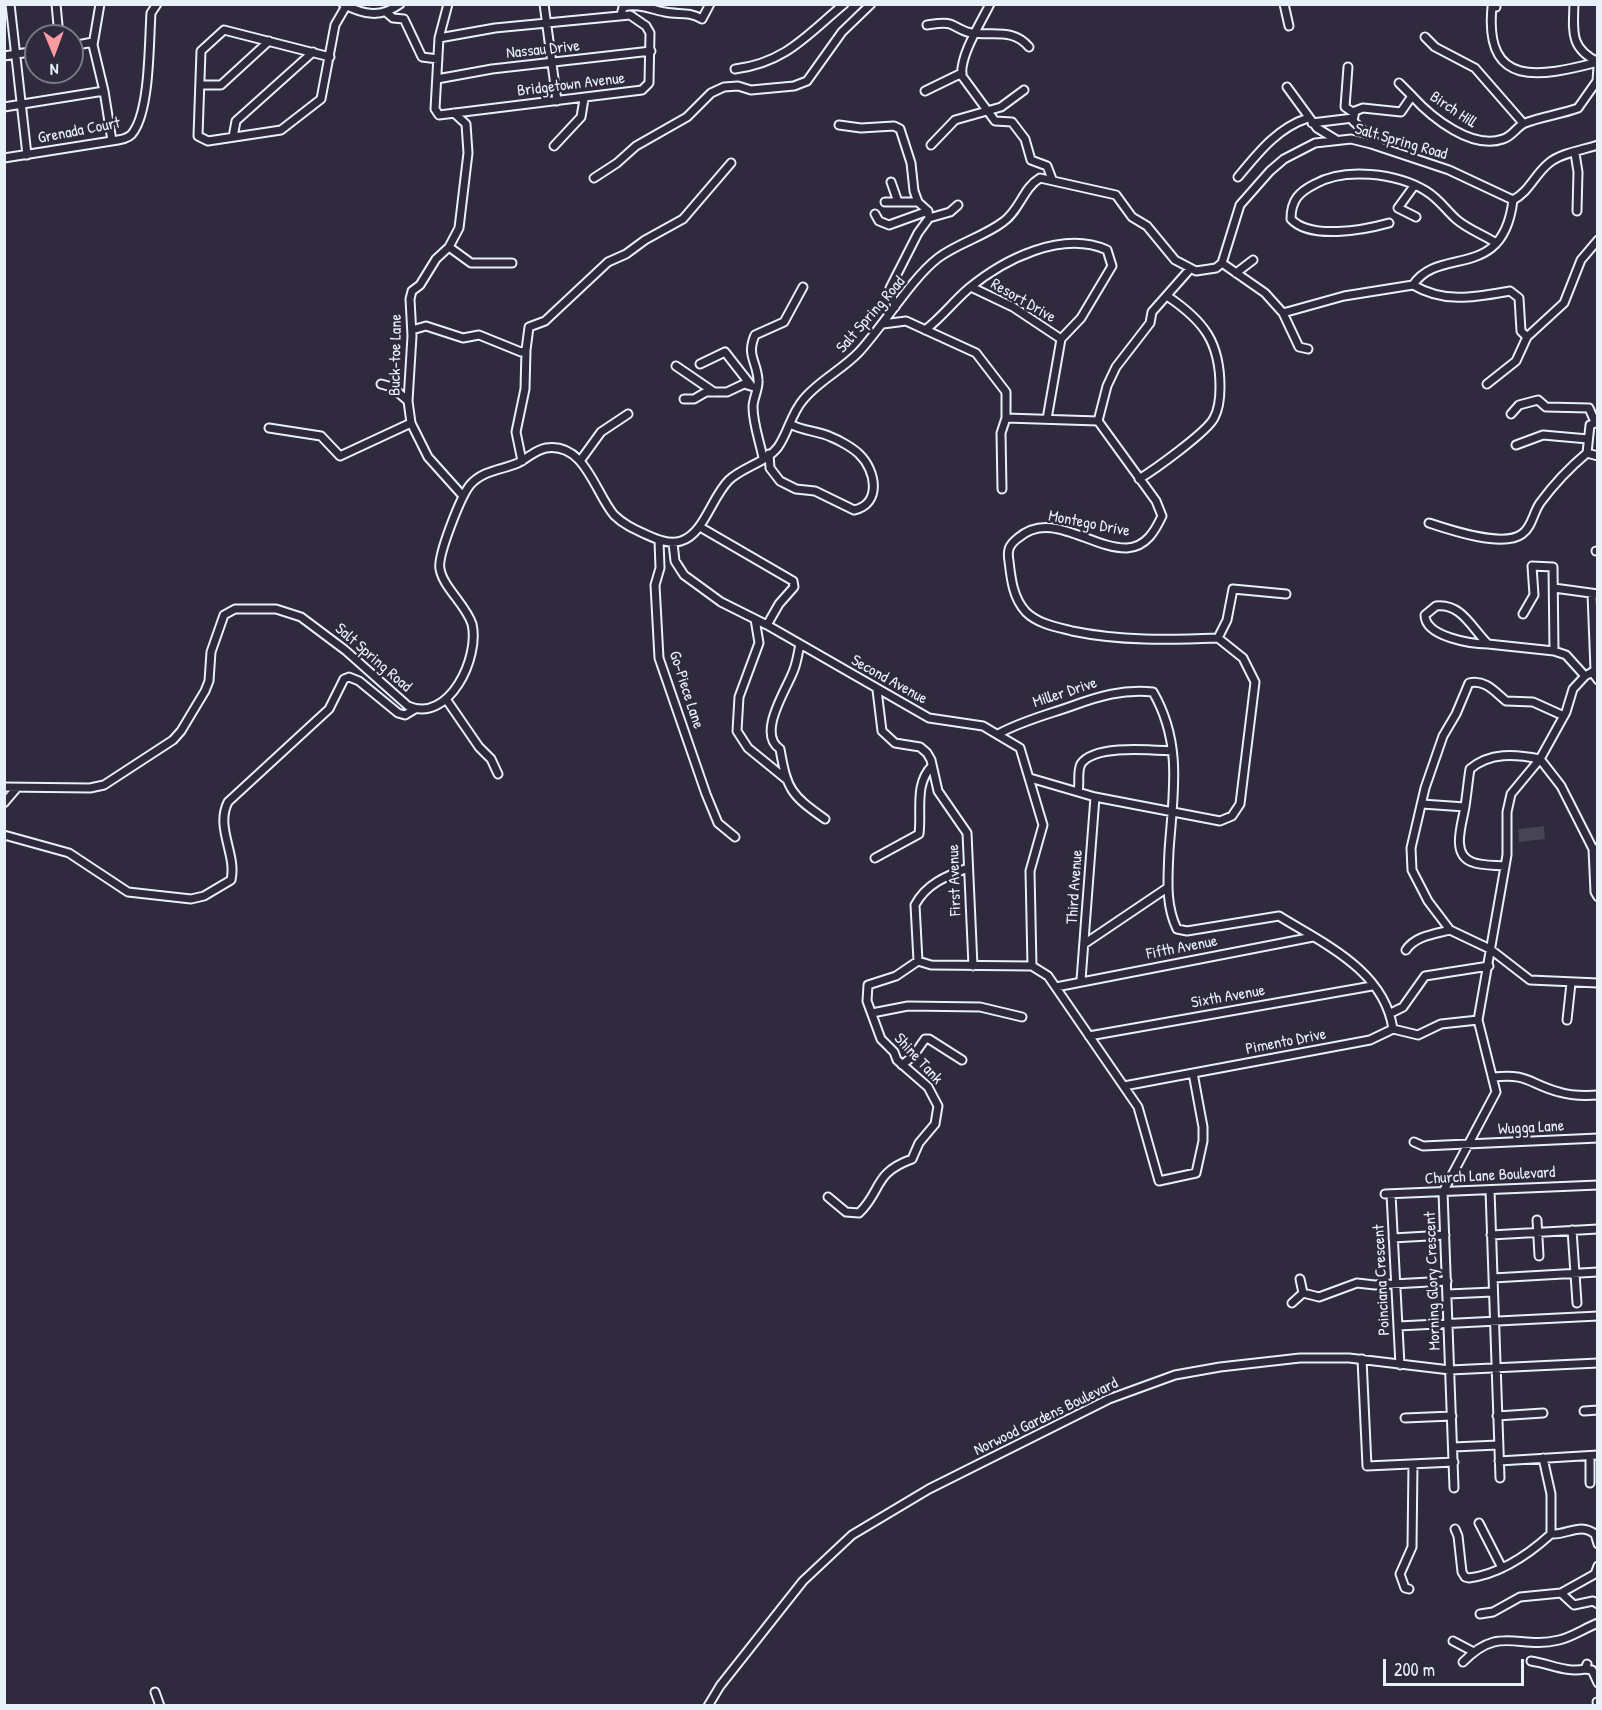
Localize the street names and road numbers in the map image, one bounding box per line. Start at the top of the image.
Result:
street label: Nassau Drive [505,37,581,63]
street label: Bridgetown Avenue [516,69,626,101]
street label: Birch Hill [1426,87,1480,133]
street label: Grenada Court [36,114,122,148]
street label: Salt Spring Road [1353,120,1449,164]
street label: Salt Spring Road [833,273,909,357]
street label: Resort Drive [987,275,1059,327]
street label: Buck-toe Lane [386,314,406,396]
street label: Montego Drive [1047,507,1131,541]
street label: Salt Spring Road [331,620,415,696]
street label: Go-Piece Lane [664,649,708,731]
street label: Second Avenue [848,651,930,709]
street label: Miller Drive [1030,674,1100,712]
street label: First Avenue [944,844,966,916]
street label: Third Avenue [1063,849,1087,925]
street label: Fifth Avenue [1145,932,1219,964]
street label: Sixth Avenue [1190,981,1266,1013]
street label: Pimento Drive [1244,1025,1328,1059]
street label: Shine Tank [890,1030,946,1088]
street label: Wugga Lane [1497,1117,1565,1139]
street label: Church Lane Boulevard [1424,1163,1556,1189]
street label: Morning Glory Crescent [1421,1211,1445,1351]
street label: Poinciana Crescent [1370,1224,1394,1336]
street label: Norwood Gardens Boulevard [971,1374,1121,1460]

